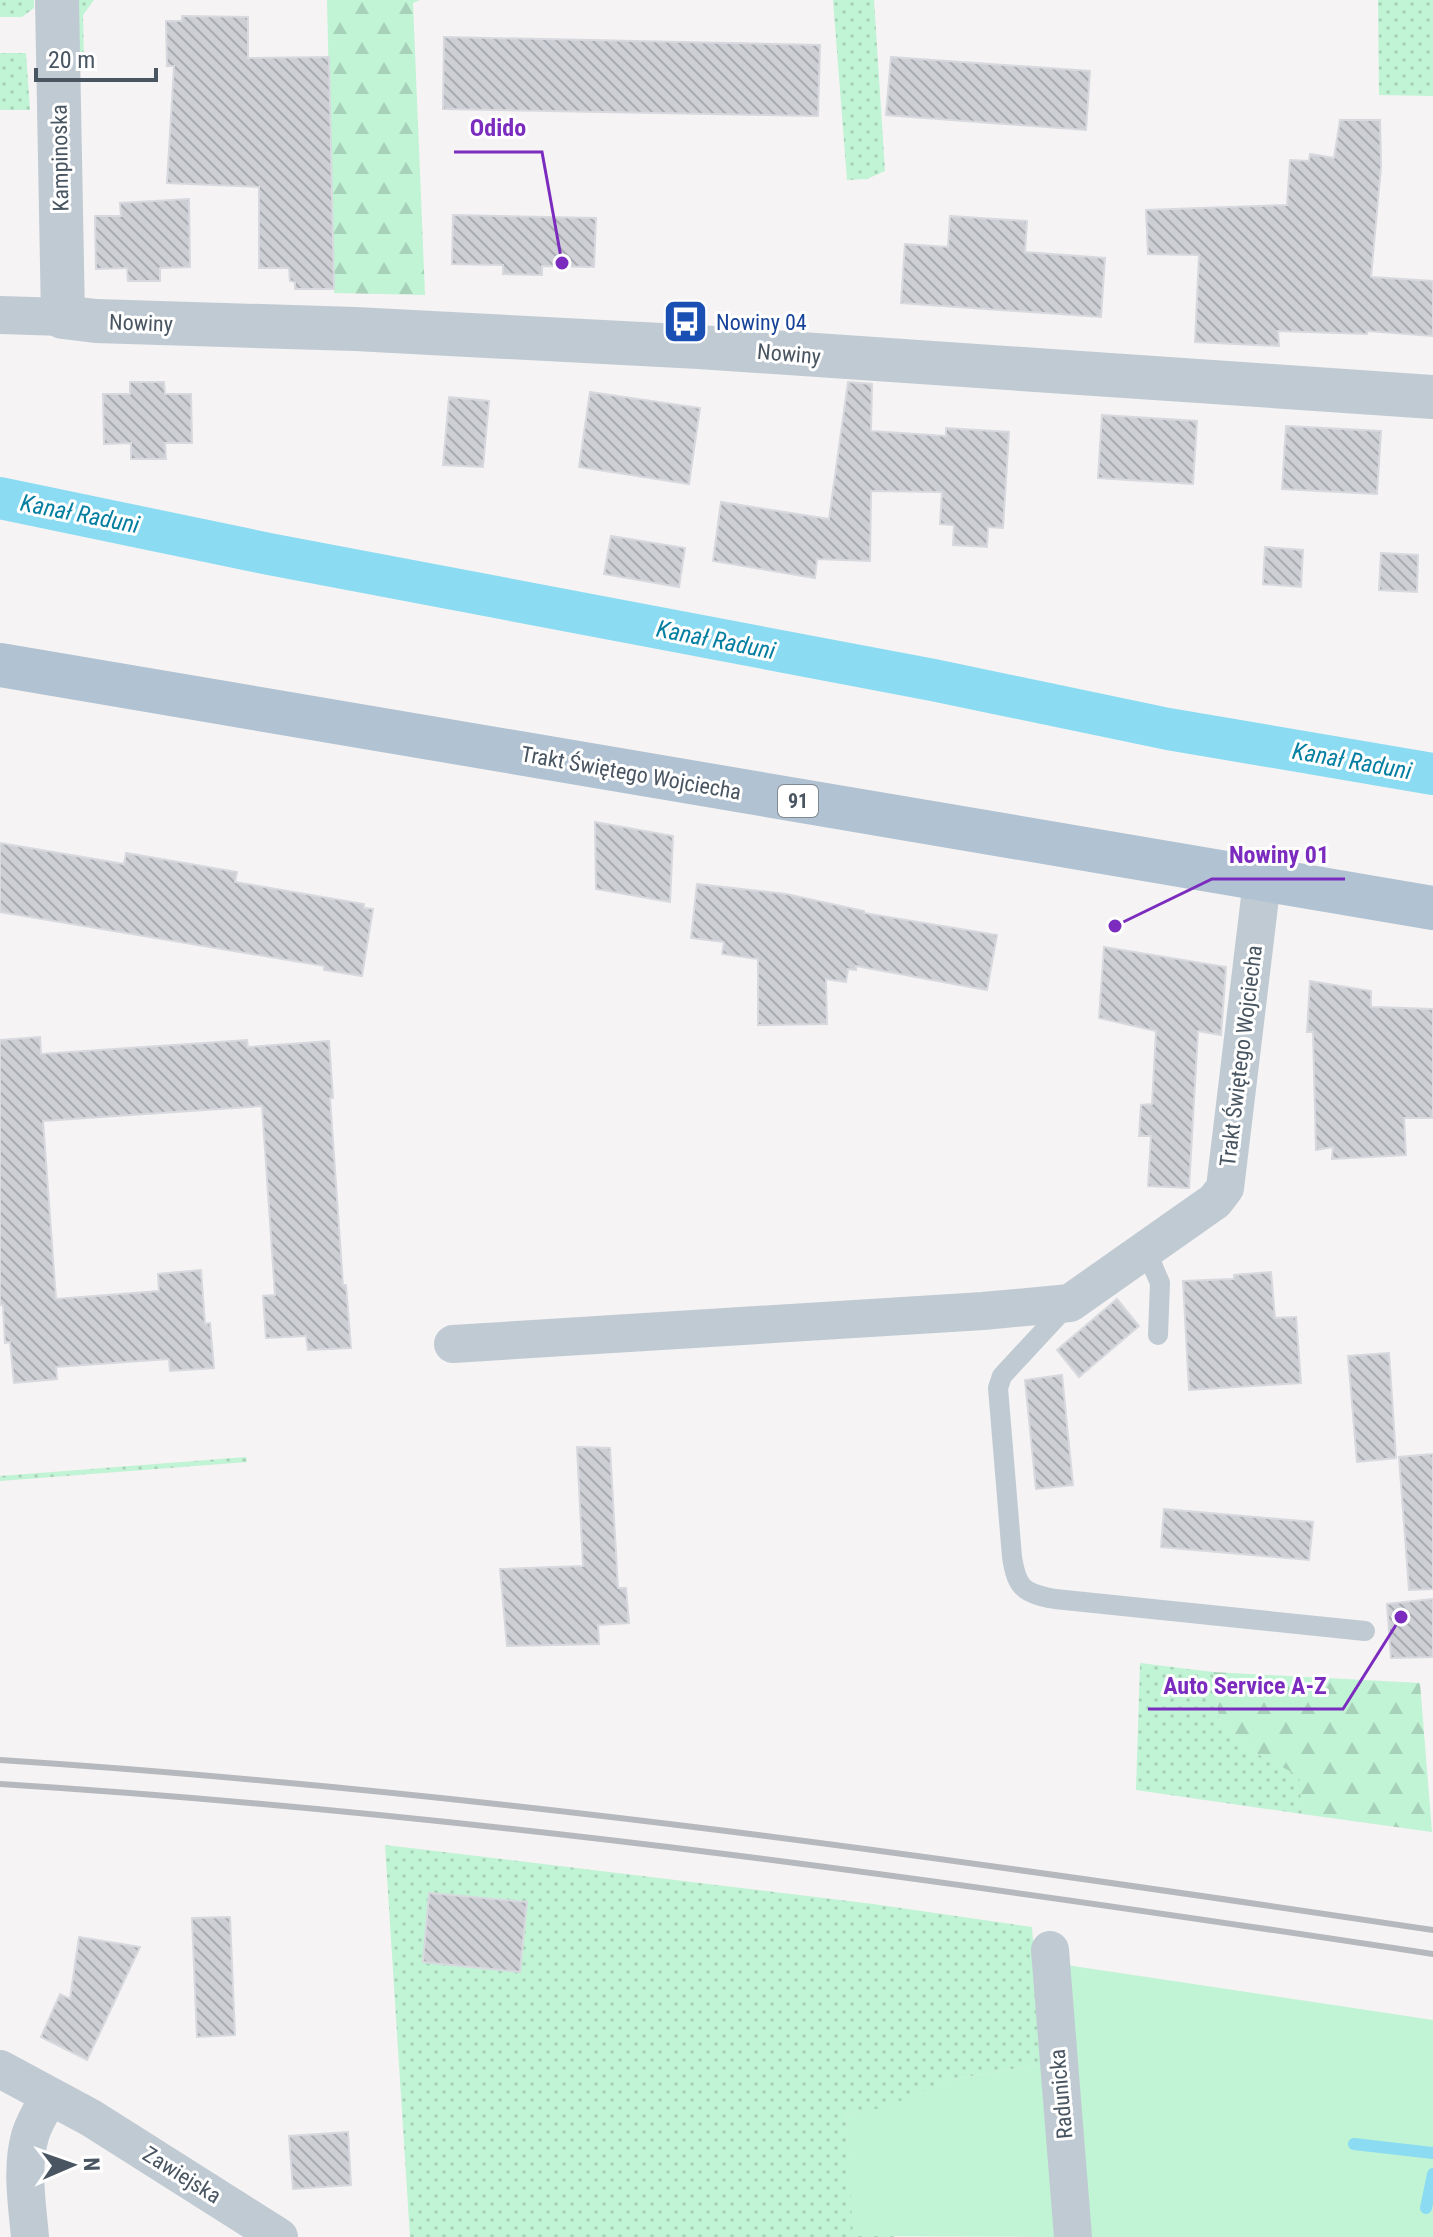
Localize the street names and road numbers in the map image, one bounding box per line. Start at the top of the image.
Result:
street label: Kampinoska [47,104,73,212]
street label: Nowiny [109,309,173,337]
street label: Nowiny [756,339,822,369]
street label: Trakt Świętego Wojciecha [519,741,743,805]
road number: 91 [778,785,818,817]
street label: Trakt Świętego Wojciecha [1215,944,1267,1168]
street label: Radunicka [1045,2048,1077,2140]
street label: Zawiejska [138,2141,226,2209]

